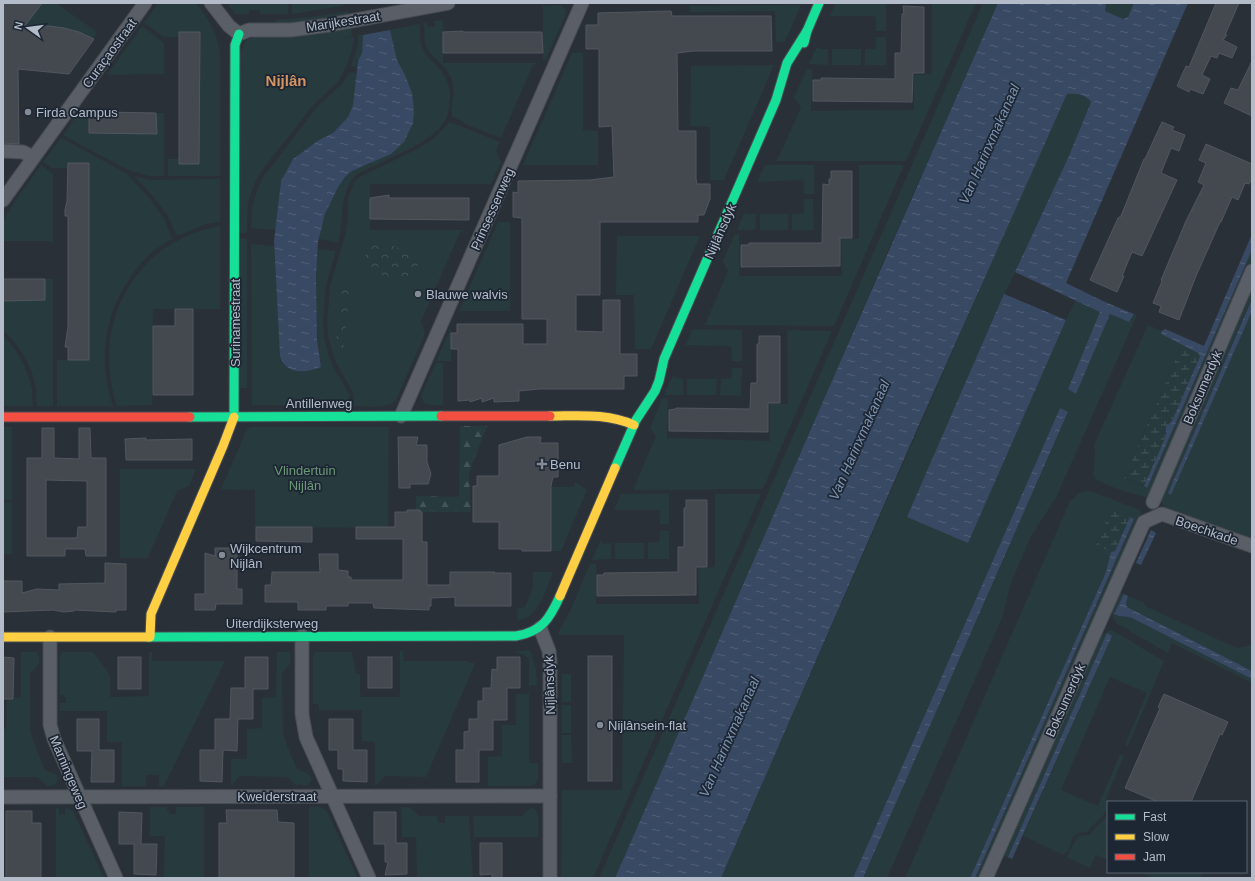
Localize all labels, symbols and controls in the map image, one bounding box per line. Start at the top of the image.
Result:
north arrow [8,8,48,48]
street label: Marijkestraat [305,8,381,35]
street label: Curaçaostraat [79,16,140,91]
text: N [12,20,25,31]
district label: Nijlân [266,72,306,89]
water label: Van Harinxmakanaal [955,81,1023,206]
place label: Firda Campus [36,105,118,120]
marker: Firda Campus [23,107,33,117]
street label: Prinsessenweg [468,166,517,253]
street label: Nijlânsdyk [702,201,740,261]
street label: Surinamestraat [228,279,243,367]
place label: Blauwe walvis [426,287,508,302]
marker: Blauwe walvis [413,289,423,299]
street label: Boksumerdyk [1180,348,1225,426]
water label: Van Harinxmakanaal [825,377,893,502]
street label: Antillenweg [286,396,352,411]
place label: Benu [550,457,580,472]
marker: Benu [537,459,547,469]
park label: Vlindertuin Nijlân [274,463,336,493]
street label: Boechkade [1174,513,1240,548]
place label: Wijkcentrum Nijlân [230,541,302,571]
marker: Wijkcentrum Nijlân [217,550,227,560]
street label: Uiterdijksterweg [226,616,318,631]
street label: Nijlânsdyk [541,655,558,715]
street label: Boksumerdyk [1043,661,1089,739]
water label: Van Harinxmakanaal [695,674,763,799]
place label: Nijlânsein-flat [608,718,686,733]
marker: Nijlânsein-flat [595,720,605,730]
street label: Marningeweg [46,733,91,811]
street label: Kwelderstraat [237,789,317,804]
legend [1107,801,1247,873]
text: Fast [1143,810,1167,824]
text: Slow [1143,830,1169,844]
text: Jam [1143,850,1166,864]

